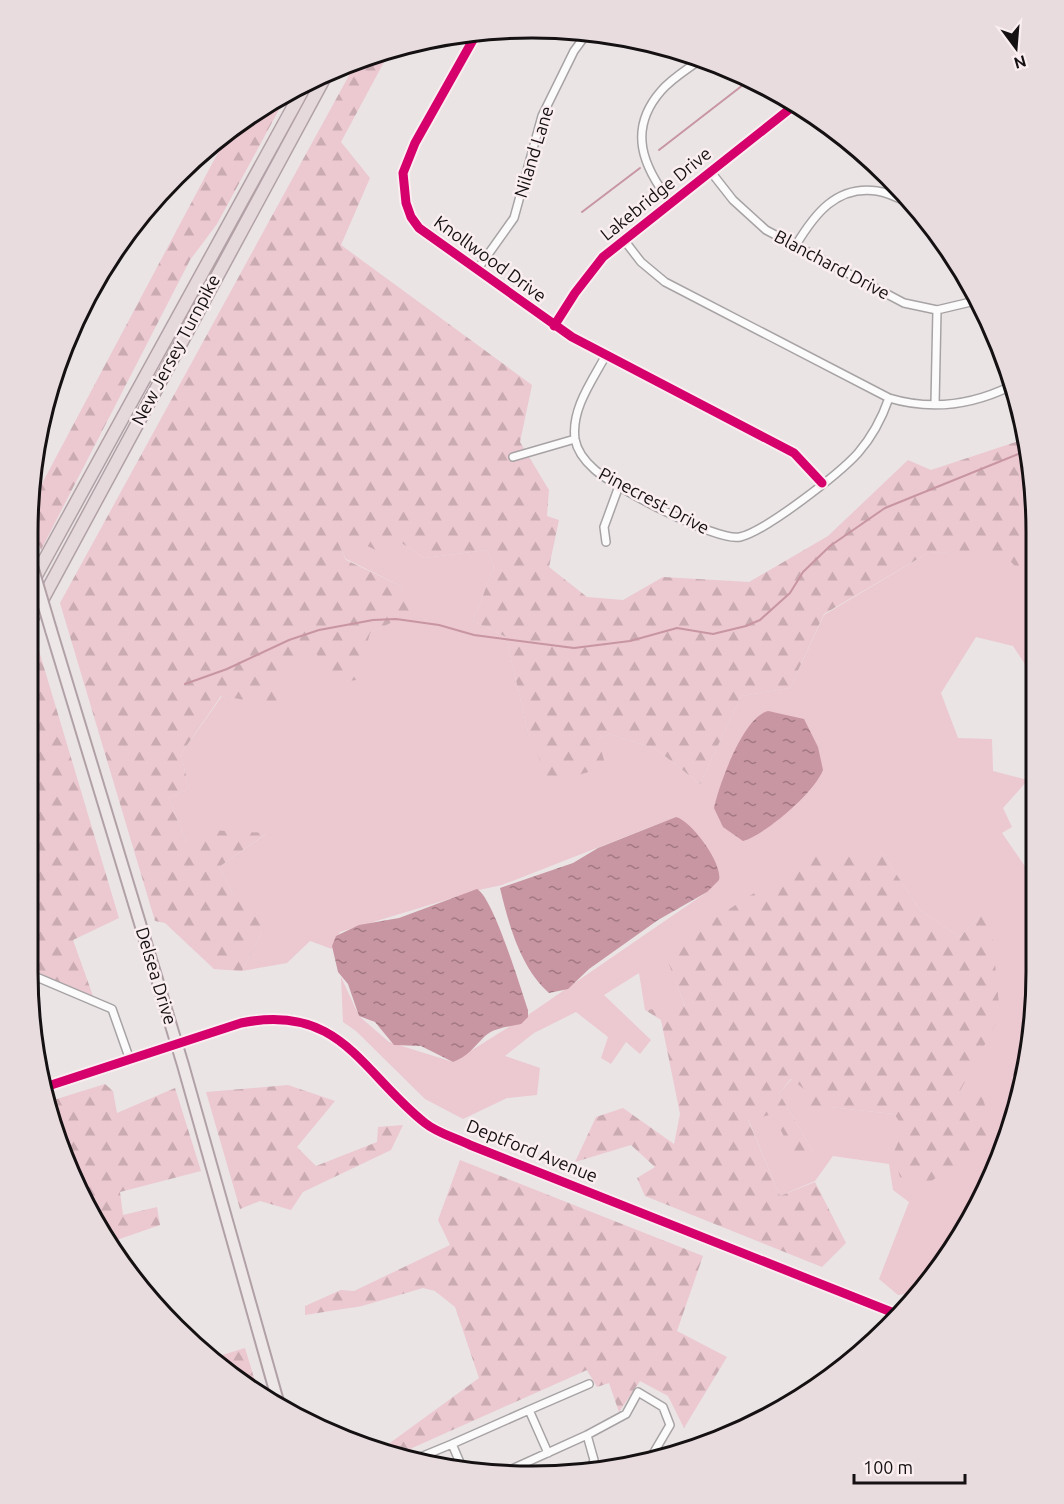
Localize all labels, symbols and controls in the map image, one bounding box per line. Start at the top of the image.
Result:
north arrow [986,18,1046,78]
text: N [1012,52,1028,73]
street label: Niland Lane [510,103,556,200]
street label: Lakebridge Drive [596,143,715,244]
street label: Knollwood Drive [431,211,550,305]
street label: Blanchard Drive [771,225,894,303]
street label: New Jersey Turnpike [127,271,223,428]
street label: Pinecrest Drive [596,463,713,538]
street label: Delsea Drive [133,924,181,1027]
street label: Deptford Avenue [464,1115,601,1186]
scale bar [854,1447,965,1485]
text: 100 m [863,1457,913,1477]

